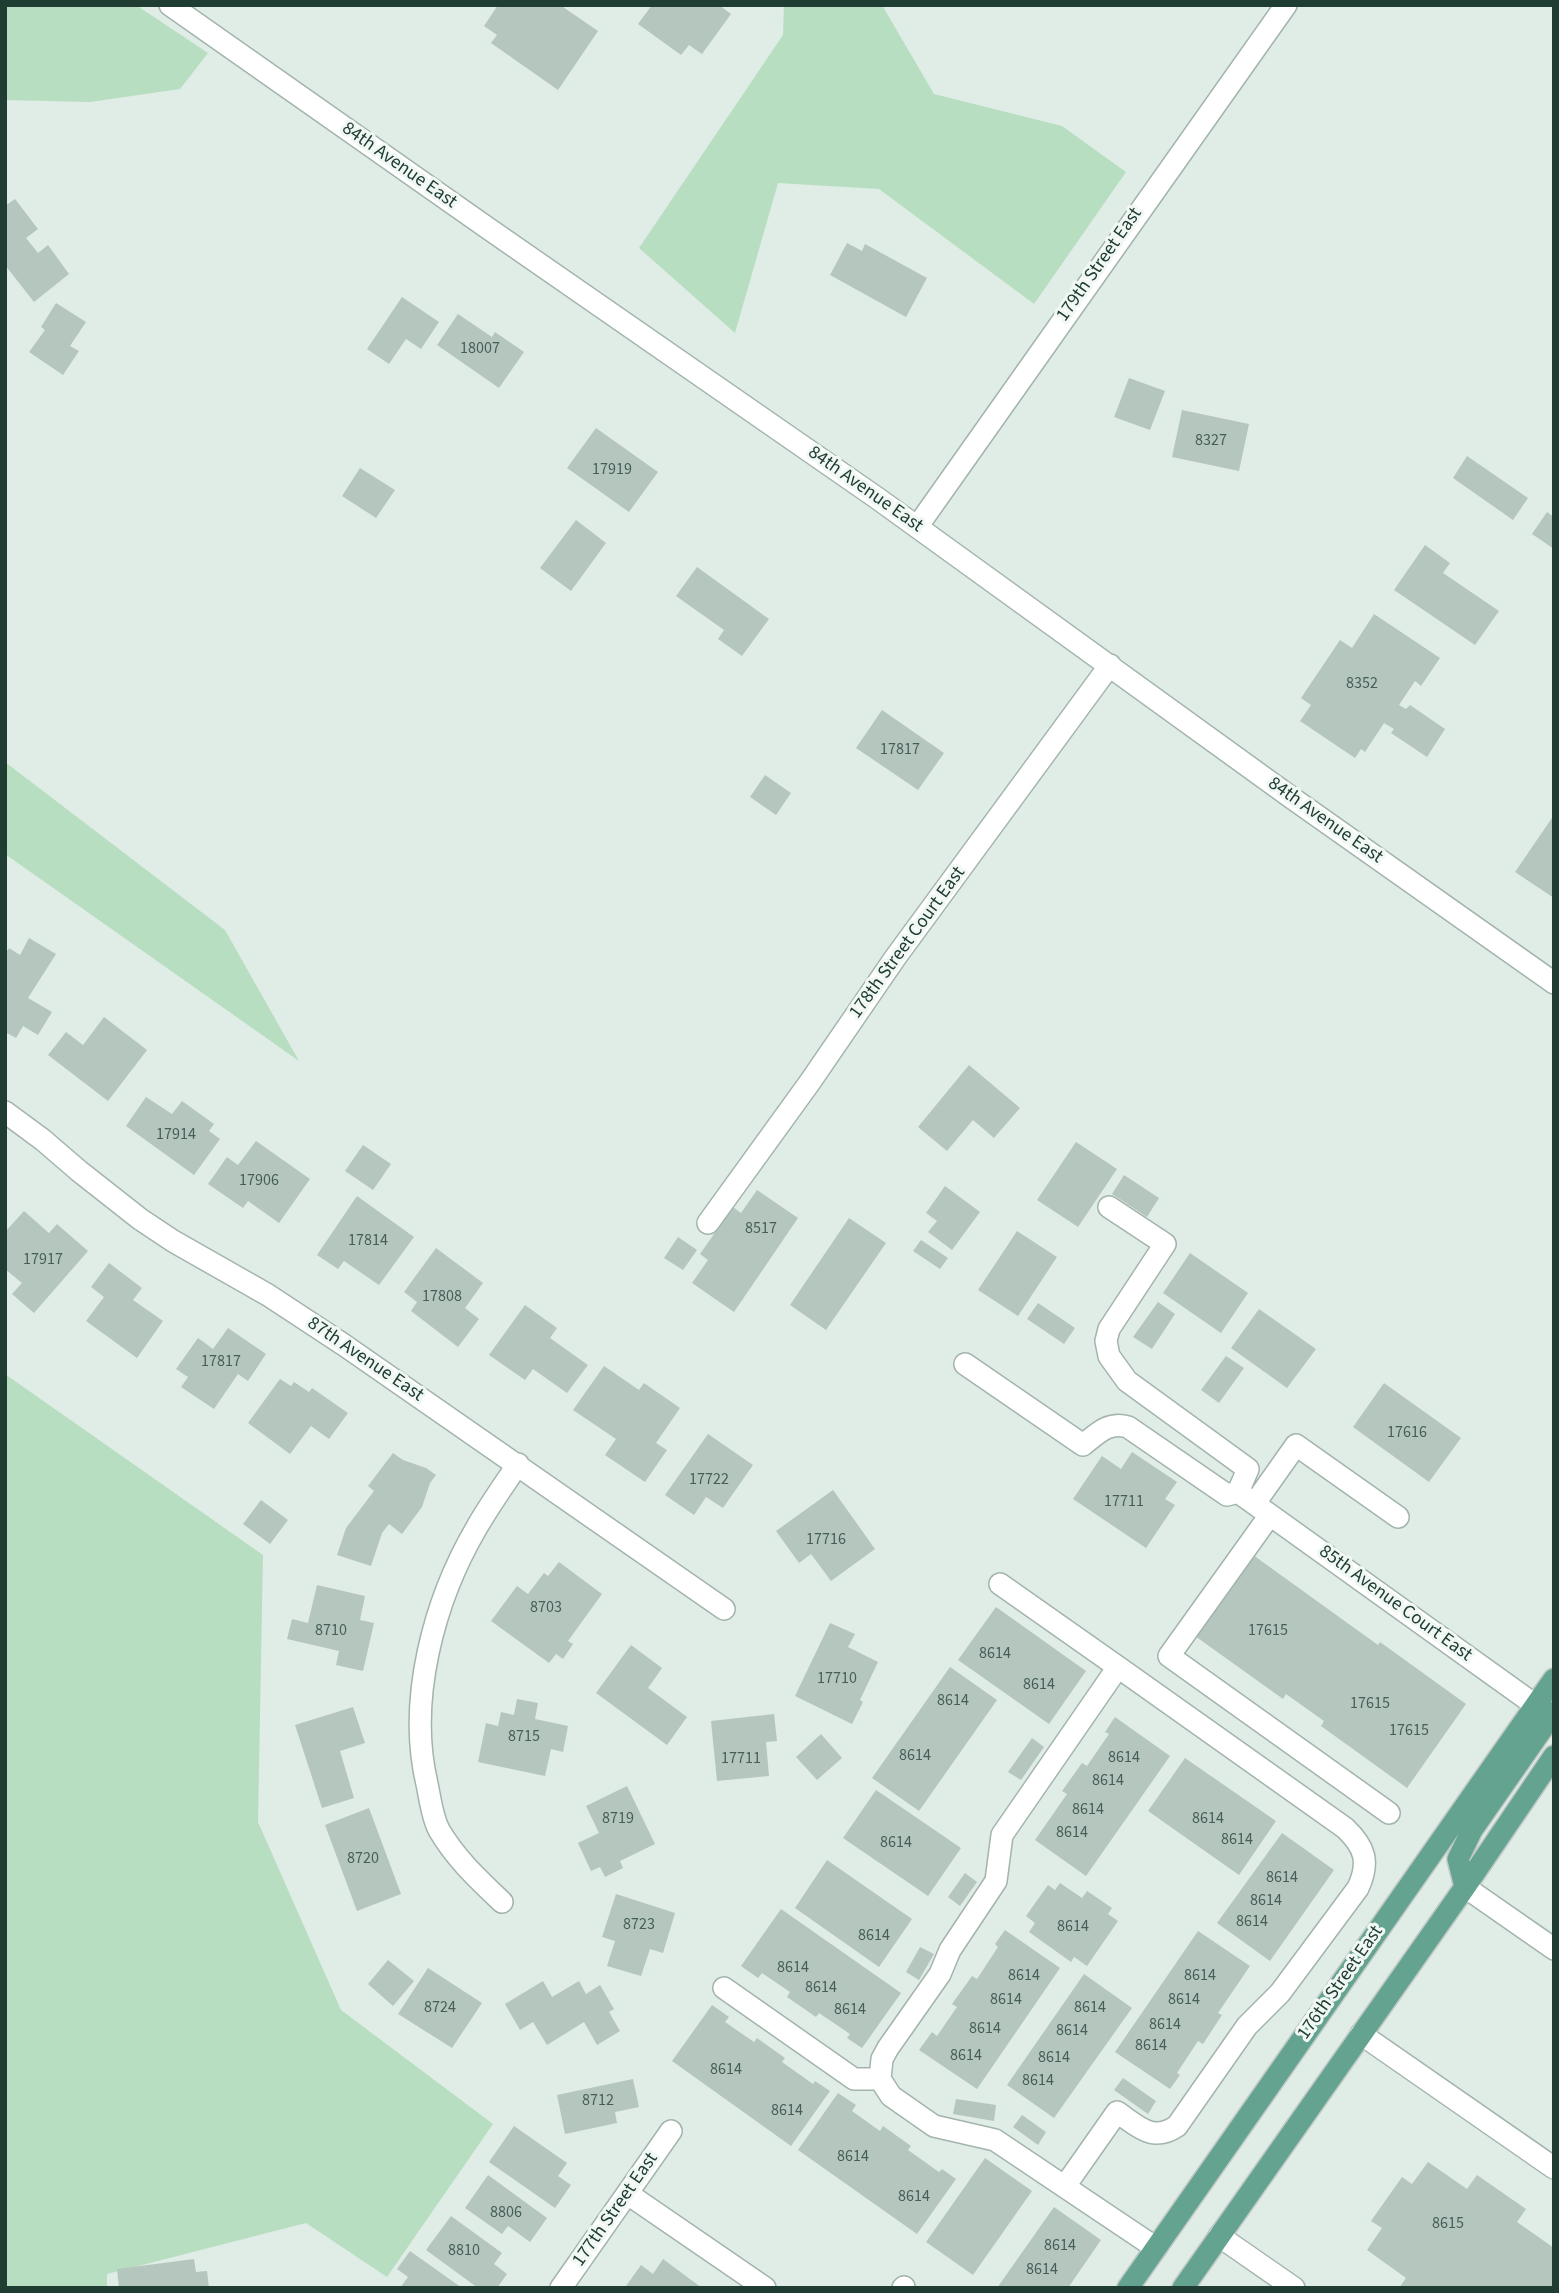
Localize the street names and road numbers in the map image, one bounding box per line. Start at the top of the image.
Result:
street label: 84th Avenue East [337,118,461,214]
street label: 179th Street East [1052,204,1148,326]
street label: 84th Avenue East [803,442,927,538]
street label: 84th Avenue East [1263,773,1387,869]
street label: 178th Street Court East [845,863,971,1023]
street label: 87th Avenue East [303,1313,427,1407]
street label: 85th Avenue Court East [1314,1541,1476,1667]
street label: 176th Street East [1293,1922,1389,2044]
street label: 177th Street East [568,2149,664,2271]

